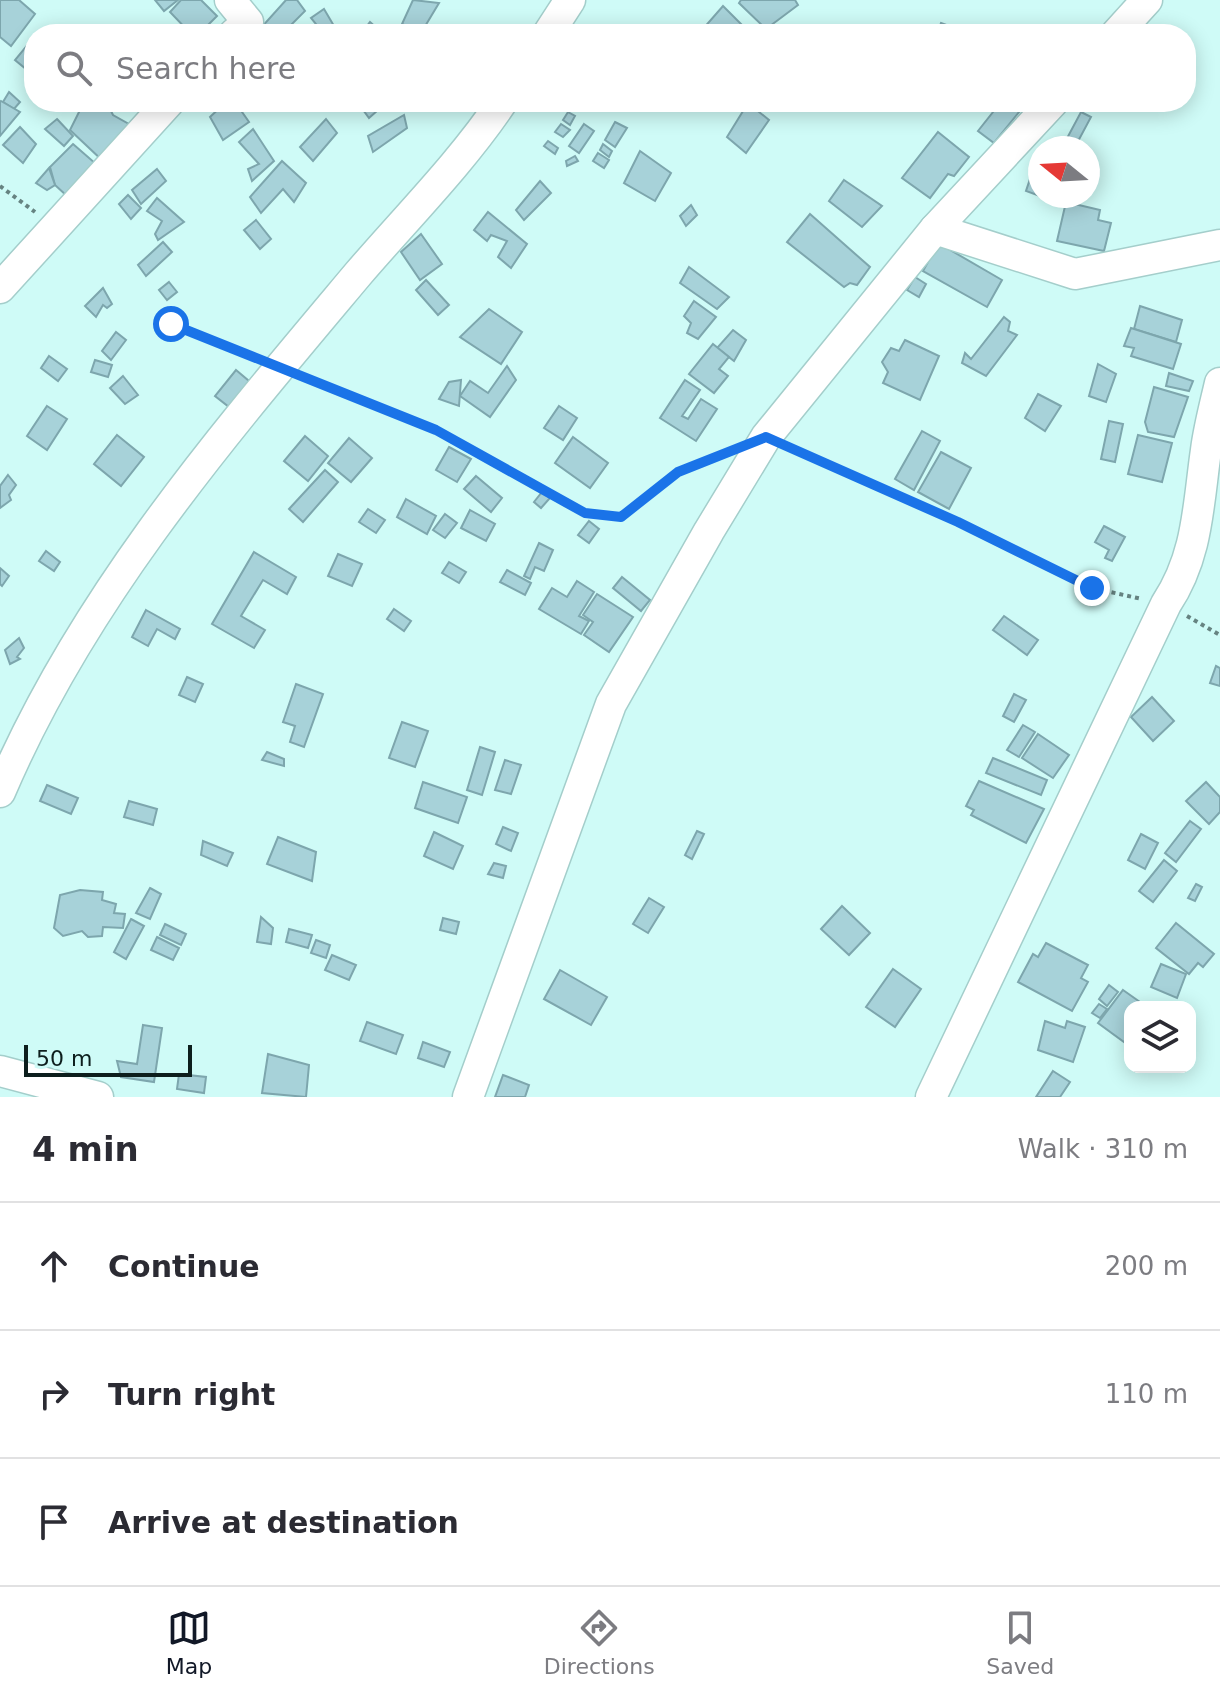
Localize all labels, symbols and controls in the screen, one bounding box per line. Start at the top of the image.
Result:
search box [24,24,1196,112]
icon: search [52,46,96,90]
text: Search here [116,51,296,86]
north arrow [1028,136,1100,208]
route start [153,306,189,342]
route end [1074,570,1110,606]
map controls [1124,1001,1196,1073]
button: layers [1124,1001,1196,1073]
scale bar [24,1041,192,1077]
text: 50 m [36,1046,92,1071]
text: 4 min [32,1129,139,1169]
text: Walk · 310 m [1018,1134,1188,1164]
icon: ahead [32,1244,76,1288]
text: Continue [108,1249,260,1284]
text: 200 m [1105,1251,1188,1281]
icon: right [32,1372,76,1416]
text: Turn right [108,1377,275,1412]
text: 110 m [1105,1379,1188,1409]
icon: arrive [32,1500,76,1544]
text: Arrive at destination [108,1505,459,1540]
tab: Map [166,1606,212,1679]
tab: Directions [544,1606,655,1679]
tab: Saved [986,1606,1054,1679]

